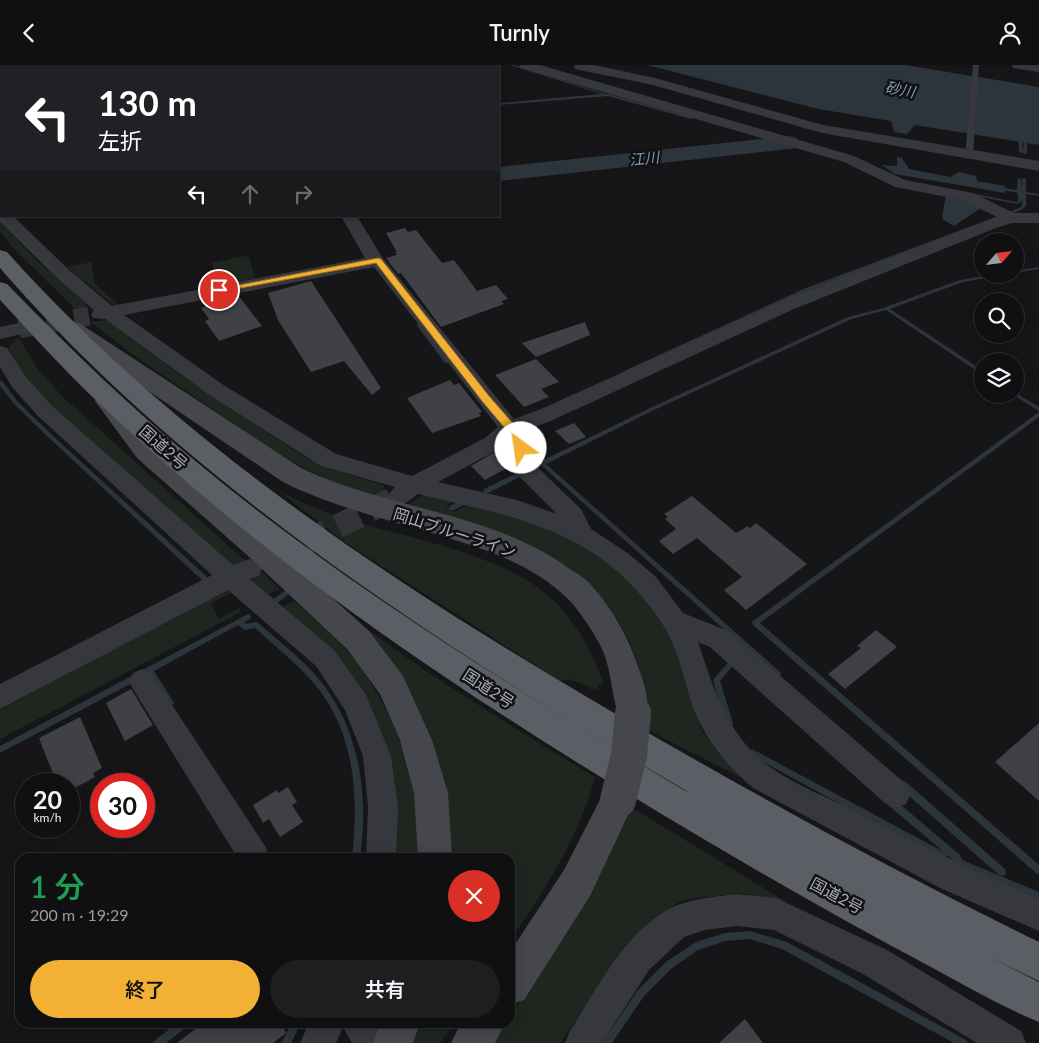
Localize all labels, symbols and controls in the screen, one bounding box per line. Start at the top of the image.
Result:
icon: back [15,19,43,47]
text: Turnly [489,19,550,46]
icon: person [996,19,1024,47]
water label: 砂川 [884,78,918,101]
text: 130 m [98,81,197,123]
icon: left [15,85,80,150]
text: 左折 [98,127,142,154]
water label: 江川 [628,147,662,169]
icon: left [183,180,211,208]
icon: ahead [236,180,264,208]
icon: right [289,180,317,208]
north arrow [974,233,1024,283]
map controls [974,233,1024,403]
pin [198,269,240,311]
icon: arrive [205,276,233,304]
button: search [974,293,1024,343]
button: layers [974,353,1024,403]
street label: 国道2号 [136,421,192,473]
position arrow [494,421,546,473]
street label: 岡山ブルーライン [391,503,519,561]
street label: 国道2号 [460,664,518,712]
speed limit sign: 30 [90,773,155,838]
text: 20 [33,784,62,814]
text: km/h [33,810,62,825]
text: 1 分 [30,868,85,904]
button: close [448,870,500,922]
street label: 国道2号 [807,873,867,917]
text: 200 m · 19:29 [30,905,129,924]
button: 終了 [30,960,260,1018]
button: 共有 [270,960,500,1018]

